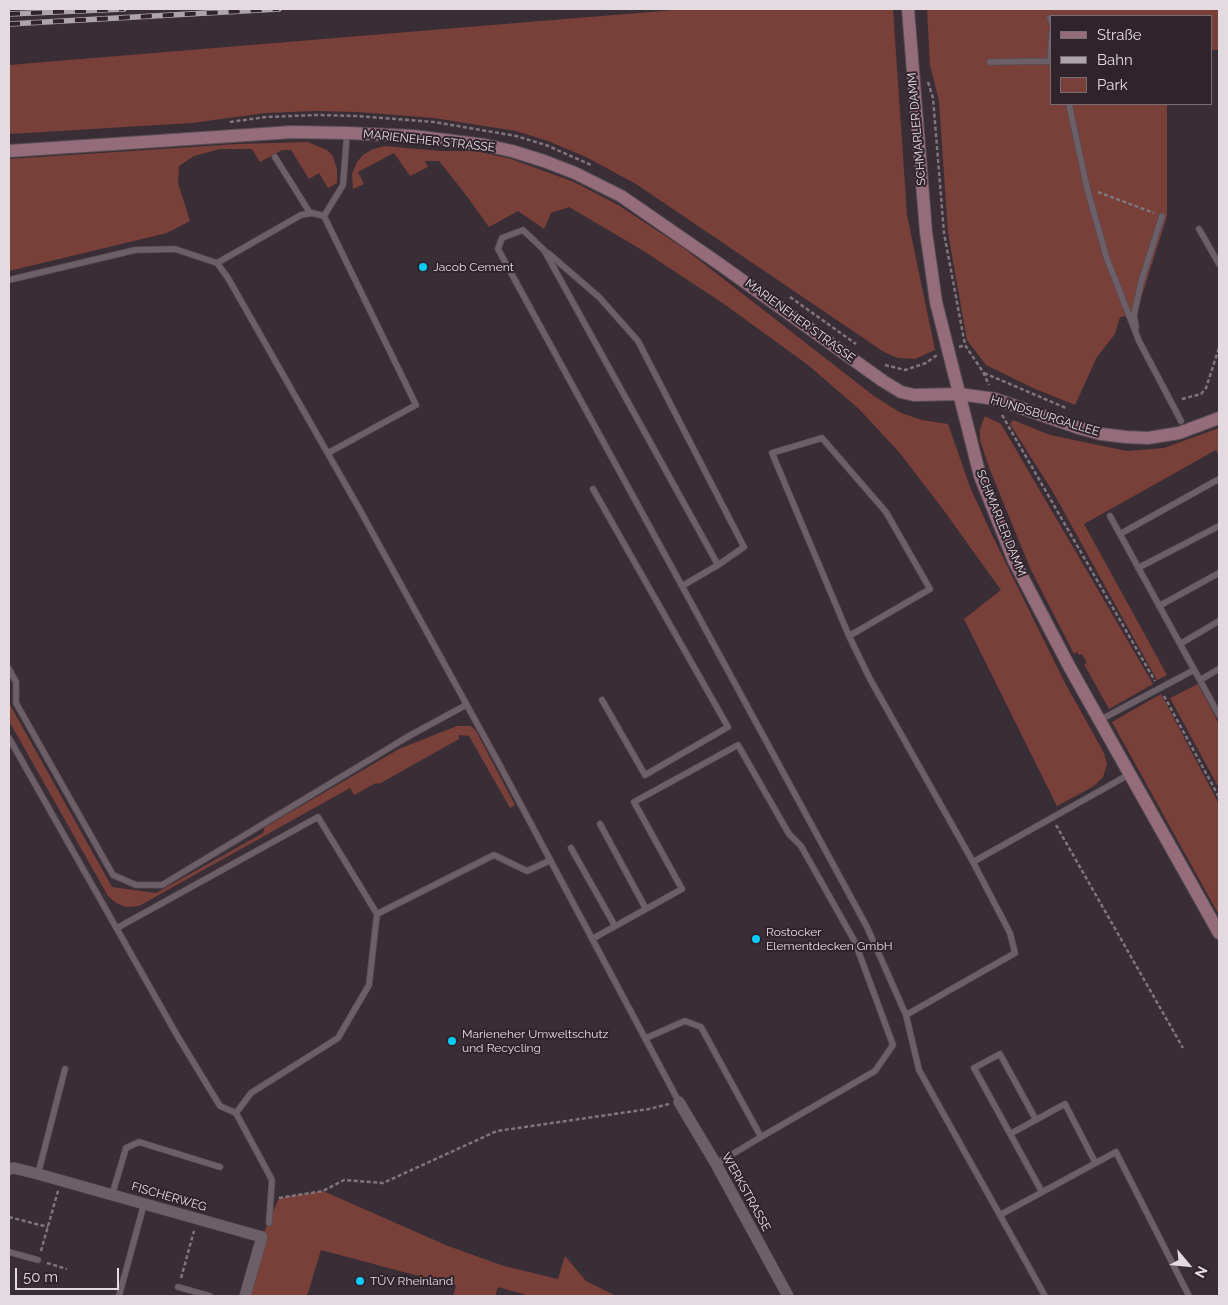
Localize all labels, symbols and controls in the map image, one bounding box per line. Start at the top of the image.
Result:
legend [1050,15,1213,105]
text: Straße [1097,26,1141,44]
text: Bahn [1097,51,1133,69]
street label: SCHMARLER DAMM [905,72,929,186]
text: Park [1097,76,1128,94]
street label: MARIENEHER STRASSE [362,127,496,155]
place label: Jacob Cement [433,260,514,274]
marker: Jacob Cement [417,261,429,273]
street label: MARIENEHER STRASSE [742,276,858,366]
street label: HUNDSBURGALLEE [989,393,1101,439]
street label: SCHMARLER DAMM [973,468,1029,578]
place label: Rostocker Elementdecken GmbH [766,925,893,953]
marker: Rostocker Elementdecken GmbH [750,933,762,945]
place label: Marieneher Umweltschutz und Recycling [462,1027,608,1055]
marker: Marieneher Umweltschutz und Recycling [446,1035,458,1047]
street label: WERKSTRASSE [718,1150,774,1234]
street label: FISCHERWEG [130,1179,208,1215]
north arrow [1163,1240,1213,1290]
scale bar [18,1258,121,1290]
text: N [1192,1264,1211,1281]
text: 50 m [23,1268,58,1286]
place label: TÜV Rheinland [370,1274,453,1288]
marker: TÜV Rheinland [354,1275,366,1287]

